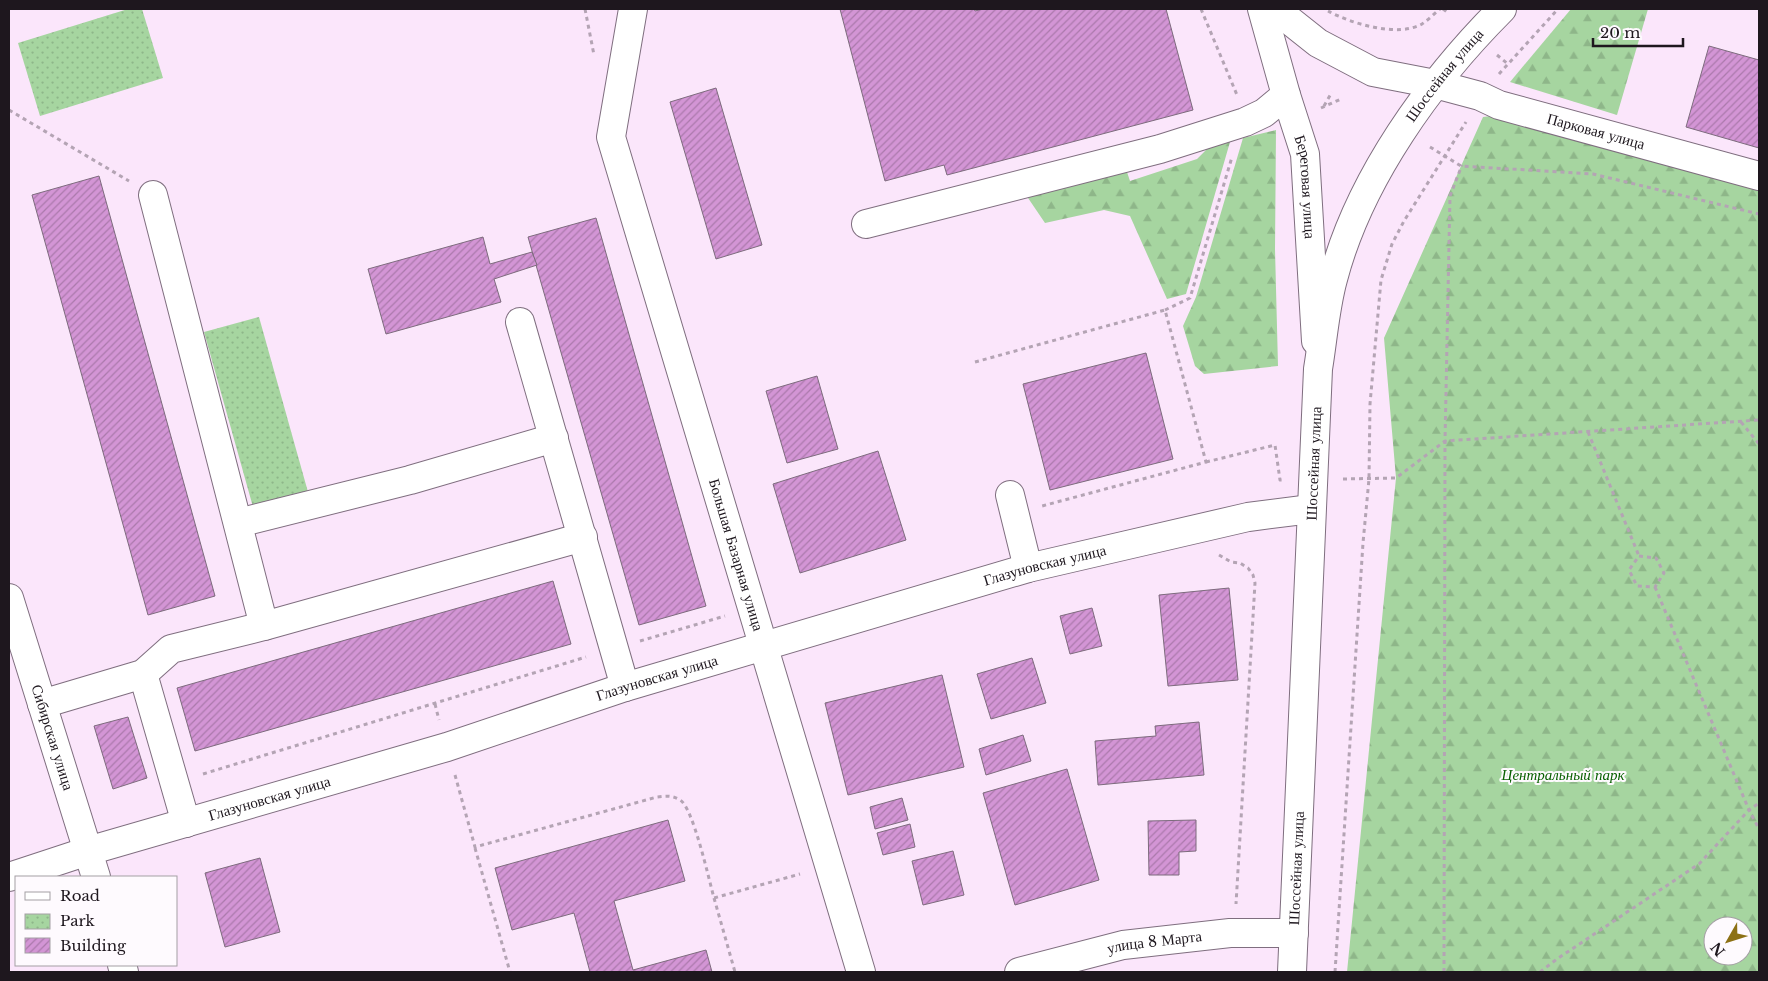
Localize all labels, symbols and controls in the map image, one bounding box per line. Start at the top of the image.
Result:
scale bar [1593,15,1683,47]
text: 20 m [1600,23,1640,42]
street label: Шоссейная улица [1401,24,1488,125]
street label: Парковая улица [1545,109,1648,154]
street label: Береговая улица [1290,132,1320,240]
street label: Шоссейная улица [1301,406,1325,521]
street label: Большая Базарная улица [705,476,768,633]
street label: Глазуновская улица [981,540,1108,590]
street label: Глазуновская улица [594,650,720,705]
street label: Сибирская улица [28,682,78,793]
park label: Центральный парк [1501,765,1625,784]
street label: Глазуновская улица [206,771,333,825]
street label: Шоссейная улица [1284,810,1308,926]
legend [15,876,178,966]
text: Road [60,886,100,905]
text: Park [60,911,96,930]
north arrow [1703,916,1753,966]
street label: улица 8 Марта [1105,926,1203,958]
text: Building [60,936,127,955]
text: N [1707,938,1729,960]

